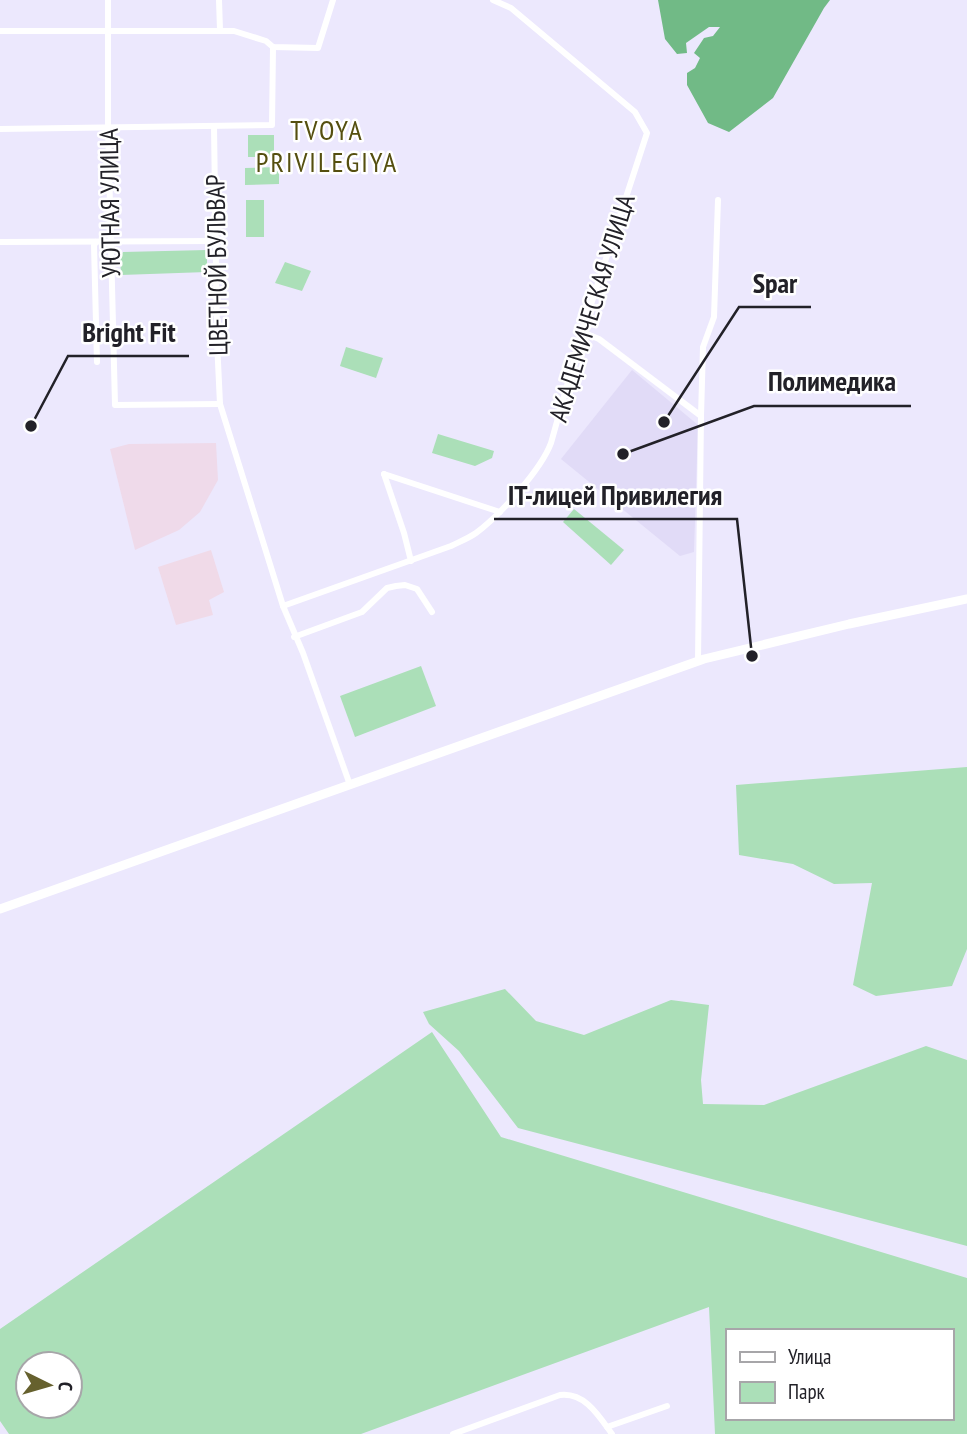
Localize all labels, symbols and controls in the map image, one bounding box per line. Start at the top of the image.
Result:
district label: TVOYA PRIVILEGIYA [256,111,398,180]
street label: УЮТНАЯ УЛИЦА [92,127,127,278]
street label: ЦВЕТНОЙ БУЛЬВАР [198,174,235,356]
street label: АКАДЕМИЧЕСКАЯ УЛИЦА [541,189,642,426]
callout: Spar [739,258,811,307]
text: Spar [753,264,798,301]
callout: Bright Fit [68,307,189,356]
text: Bright Fit [82,313,176,350]
callout: Полимедика [754,357,911,406]
text: Полимедика [768,362,896,399]
callout: IT-лицей Привилегия [494,470,737,519]
text: IT-лицей Привилегия [508,476,722,513]
legend [726,1329,953,1420]
text: Улица [788,1343,831,1370]
north arrow [14,1350,84,1420]
text: Парк [788,1378,825,1405]
text: С [54,1381,78,1392]

